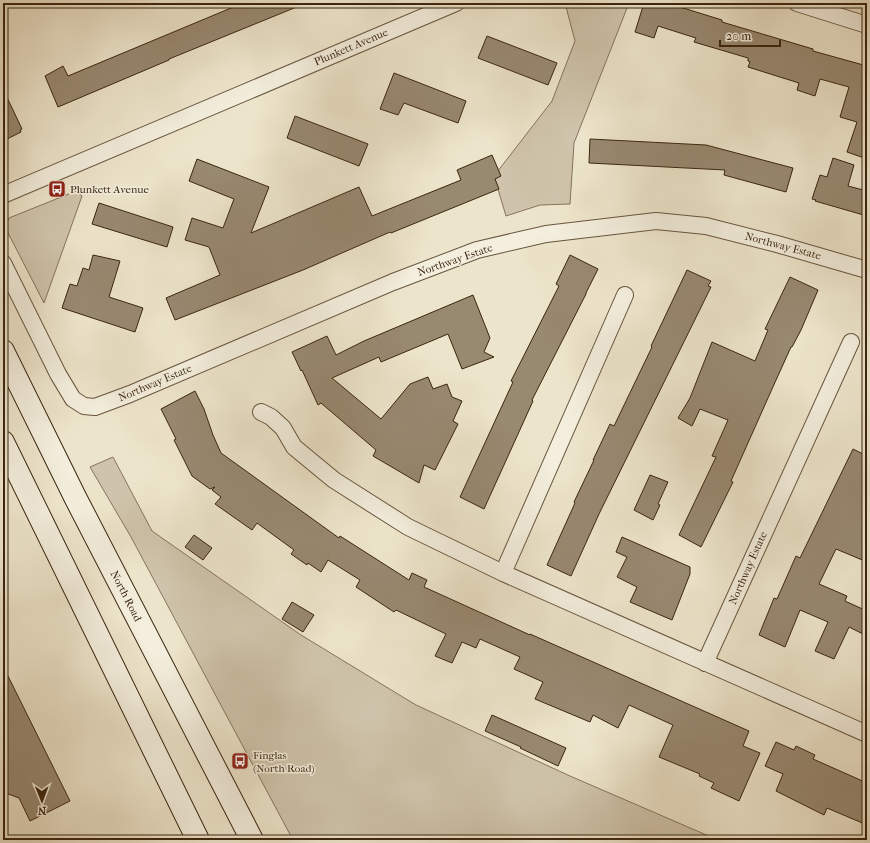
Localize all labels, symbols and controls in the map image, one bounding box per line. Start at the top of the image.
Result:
scale bar [720,22,780,48]
street label: Plunkett Avenue [312,25,390,68]
text: 20 m [726,29,751,43]
bus stop icon: Plunkett Avenue [47,179,67,199]
place label: Plunkett Avenue [70,183,149,196]
street label: Northway Estate [743,230,823,263]
street label: Northway Estate [416,241,495,279]
street label: Northway Estate [116,361,194,404]
street label: Northway Estate [726,529,770,607]
street label: North Road [108,568,145,624]
place label: Finglas (North Road) [253,749,315,775]
bus stop icon: Finglas (North Road) [230,751,250,771]
north arrow [22,781,62,821]
text: N [37,804,46,817]

